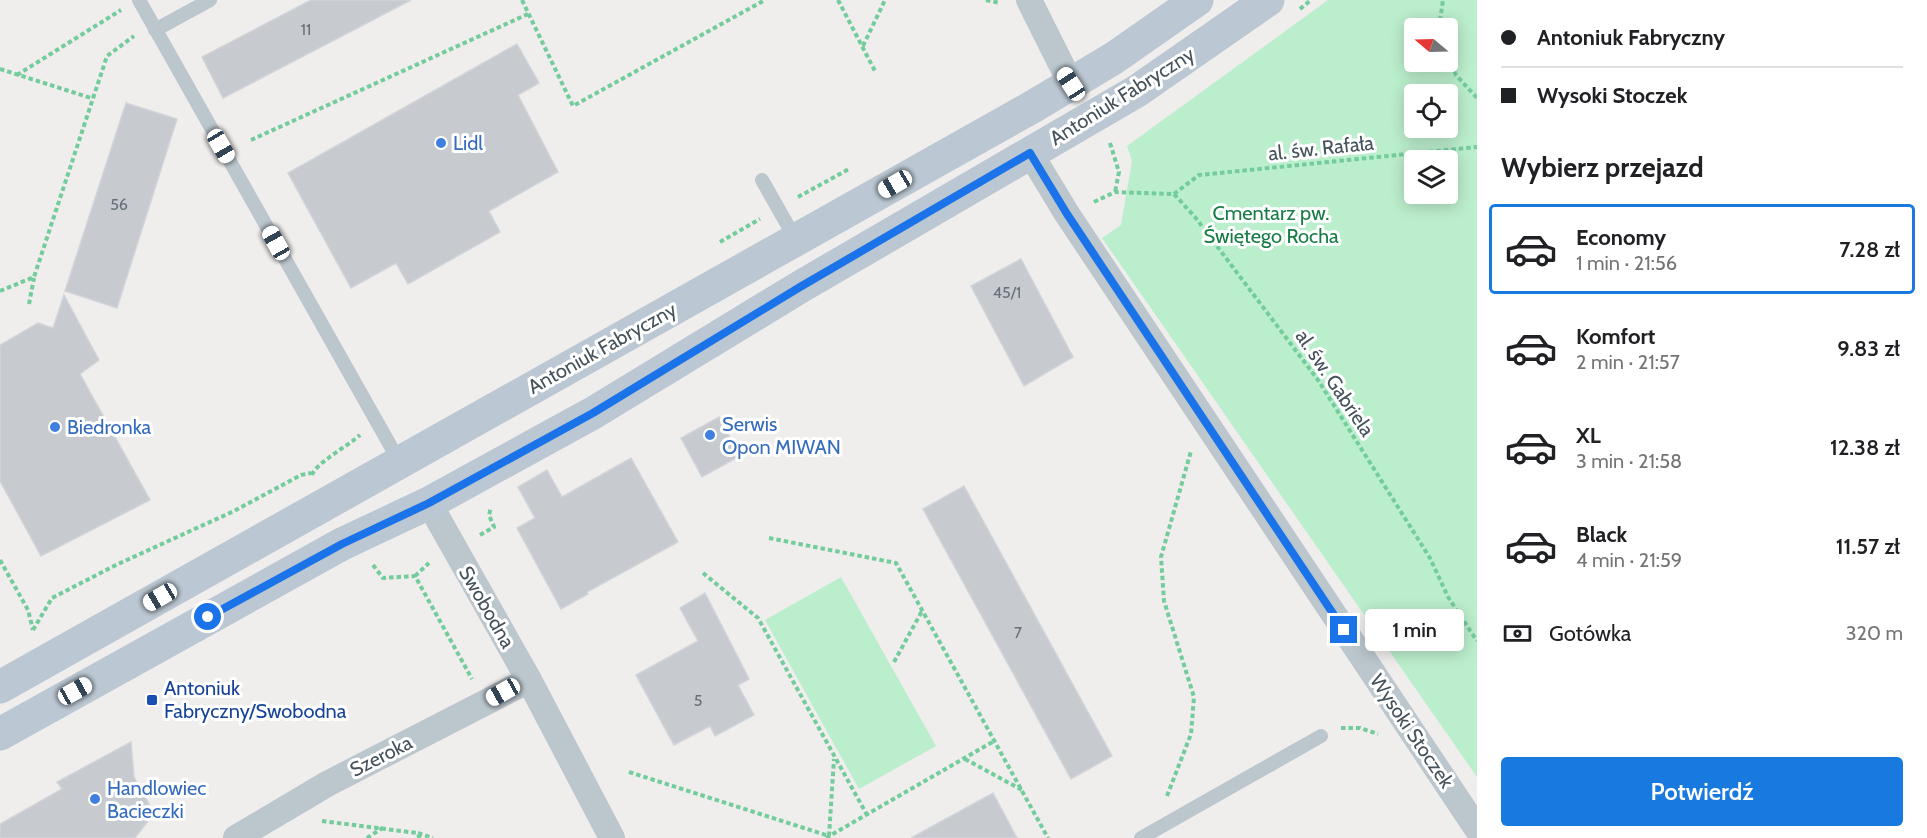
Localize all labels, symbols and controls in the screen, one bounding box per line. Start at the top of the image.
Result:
north arrow [1404,18,1458,72]
map controls [1404,18,1458,204]
house number: 11 [301,20,311,39]
text: Antoniuk Fabryczny [1537,24,1725,51]
street label: Antoniuk Fabryczny [1045,42,1199,150]
car [1054,64,1088,104]
text: Wysoki Stoczek [1537,82,1687,109]
button: locate [1404,84,1458,138]
car [204,126,238,166]
street label: al. św. Rafała [1267,130,1375,165]
place label: Lidl [453,131,483,155]
marker: Lidl [434,136,448,150]
button: layers [1404,150,1458,204]
text: Wybierz przejazd [1501,151,1704,184]
car [875,167,915,201]
house number: 56 [110,195,128,214]
park label: Cmentarz pw. Świętego Rocha [1203,201,1339,248]
icon: car [1504,222,1558,276]
car [259,223,293,263]
text: Economy [1576,224,1666,251]
text: 7.28 zł [1839,236,1900,263]
text: 1 min · 21:56 [1576,251,1677,275]
house number: 45/1 [993,283,1021,302]
street label: Antoniuk Fabryczny [524,297,680,399]
icon: car [1504,321,1558,375]
text: Komfort [1576,323,1655,350]
street label: al. św. Gabriela [1291,325,1380,441]
text: 9.83 zł [1837,335,1900,362]
text: 2 min · 21:57 [1576,350,1680,374]
place label: Serwis Opon MIWAN [722,412,841,459]
place label: Biedronka [67,415,151,439]
marker: Biedronka [48,420,62,434]
icon: car [1504,420,1558,474]
text: XL [1576,422,1601,449]
marker: Serwis Opon MIWAN [703,428,717,442]
text: 12.38 zł [1830,434,1900,461]
text: 3 min · 21:58 [1576,449,1682,473]
icon: car [1504,519,1558,573]
text: Black [1576,521,1627,548]
text: 11.57 zł [1836,533,1900,560]
text: 4 min · 21:59 [1576,548,1682,572]
street label: Swobodna [454,562,520,653]
car [140,580,180,614]
route start [194,603,221,630]
callout: 1 min [1365,609,1464,651]
route end [1330,616,1357,643]
icon: cash [1501,617,1534,650]
text: 1 min [1392,618,1437,642]
text: Gotówka [1549,620,1631,647]
text: 320 m [1846,621,1903,645]
house number: 7 [1014,623,1022,642]
street label: Wysoki Stoczek [1365,669,1459,793]
car [55,674,95,708]
car [483,675,523,709]
place label: Antoniuk Fabryczny/Swobodna [164,676,347,723]
house number: 5 [694,691,702,710]
marker: Antoniuk Fabryczny/Swobodna [145,693,159,707]
street label: Szeroka [346,730,416,782]
button: Potwierdź [1501,757,1903,826]
place label: Handlowiec Bacieczki [107,776,206,823]
marker: Handlowiec Bacieczki [88,792,102,806]

